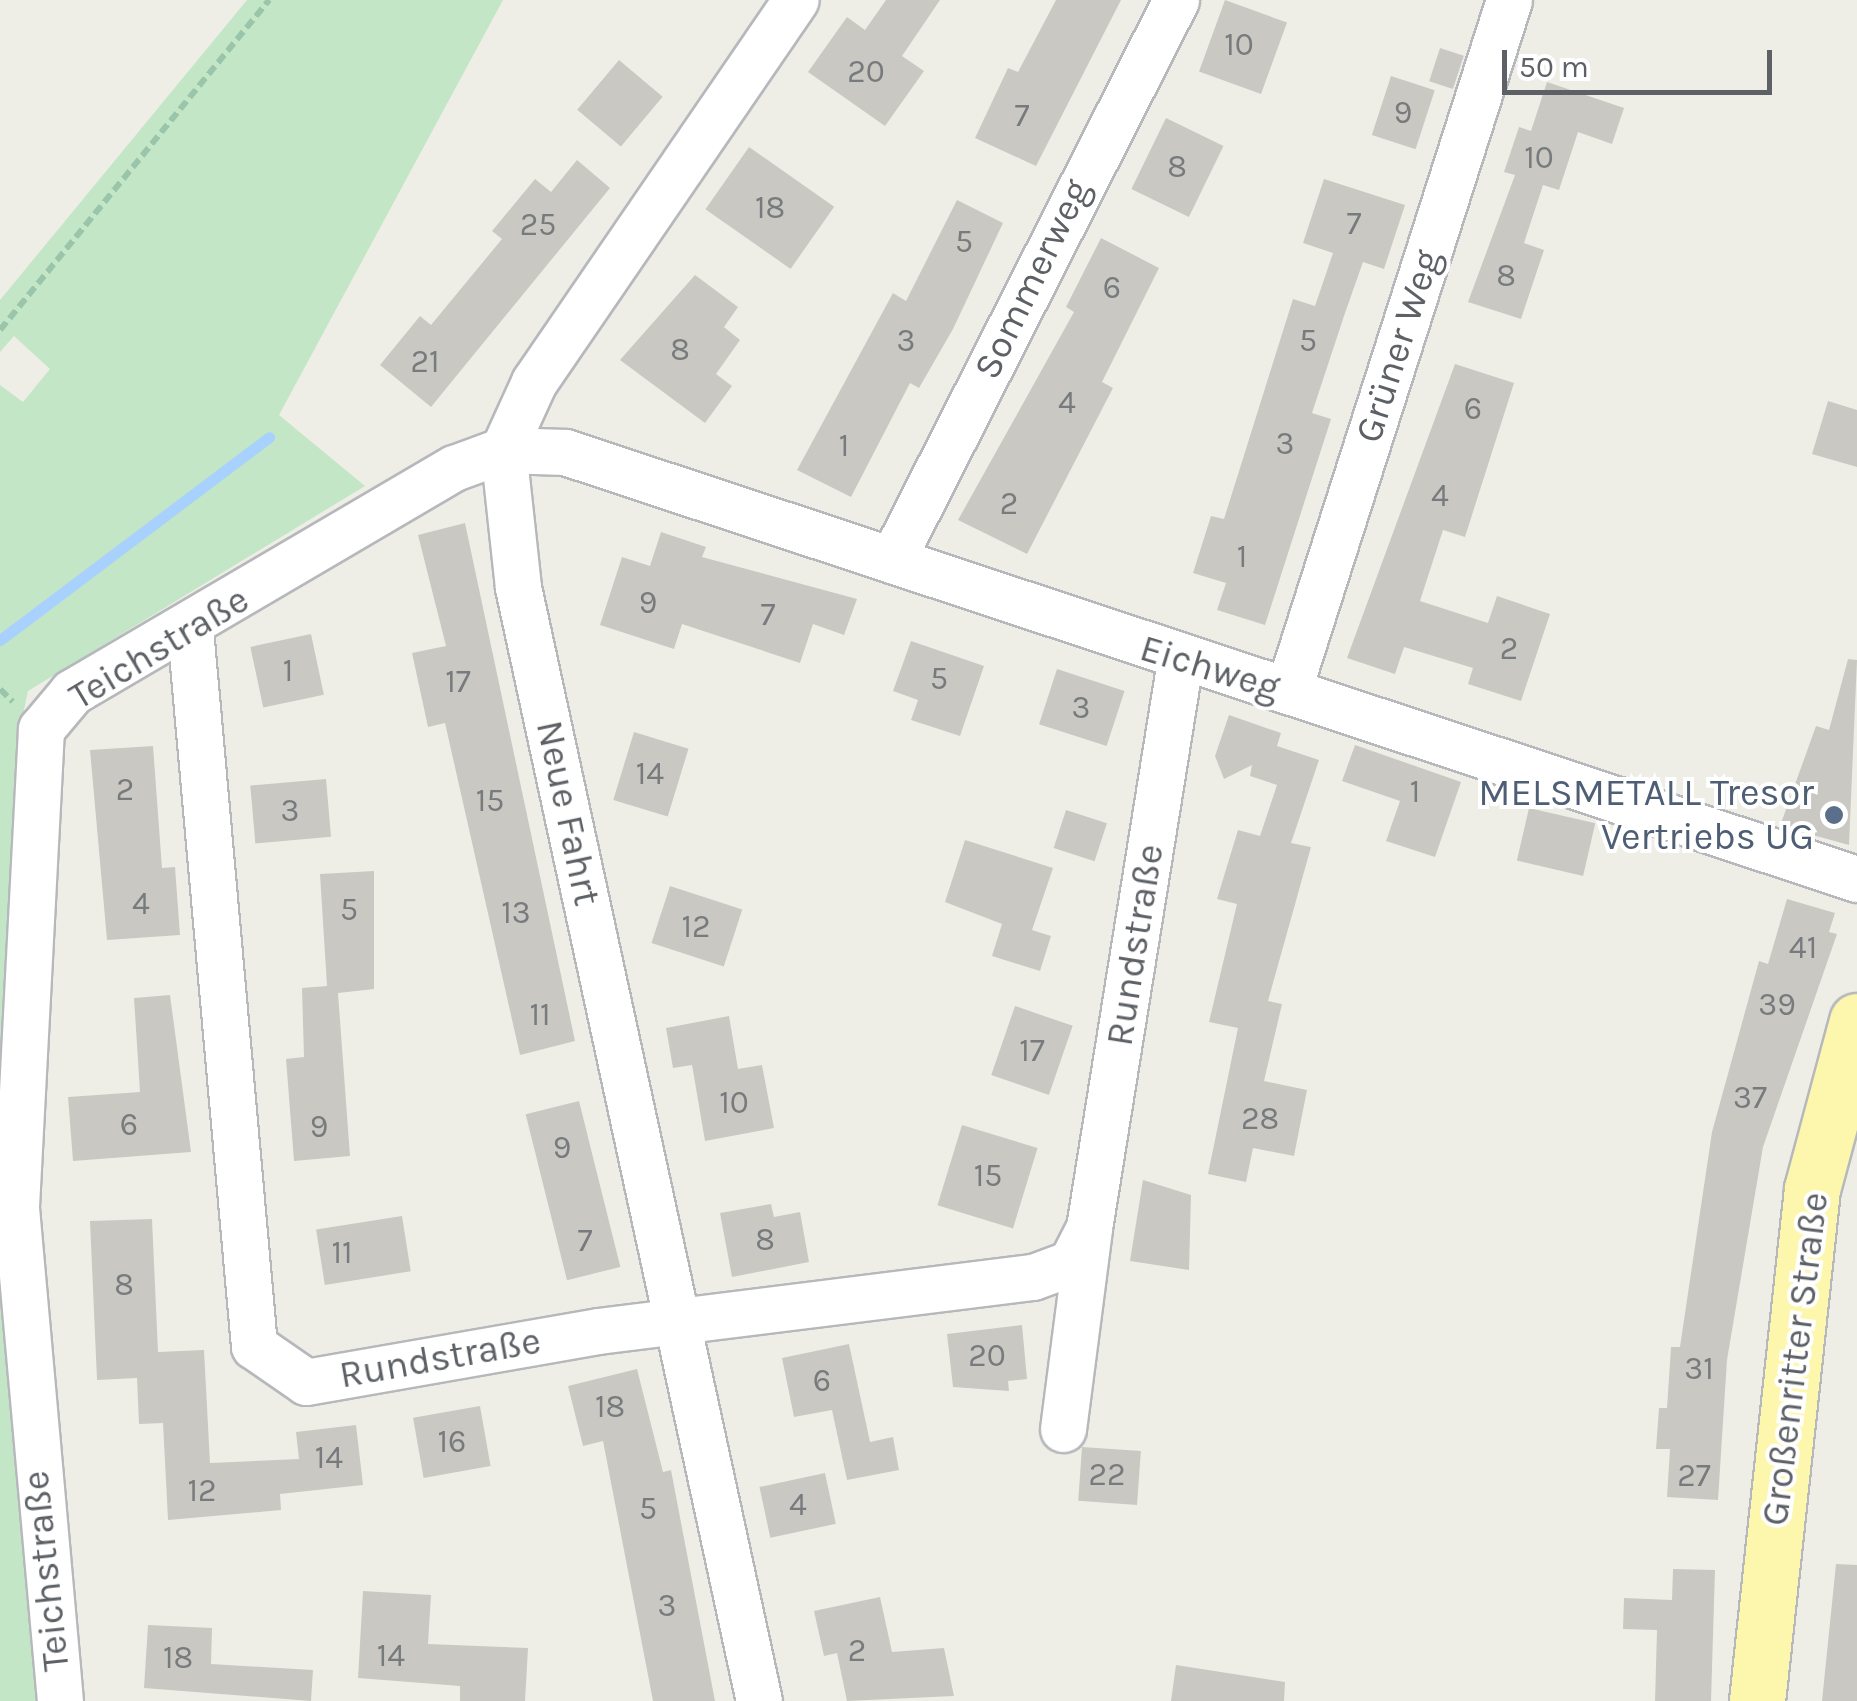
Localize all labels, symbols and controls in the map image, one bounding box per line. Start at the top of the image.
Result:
house number: 10 [1224,26,1254,64]
scale bar [1507,30,1777,92]
text: 50 m [1519,49,1589,85]
house number: 20 [847,53,885,91]
house number: 9 [1394,94,1412,132]
house number: 7 [1014,97,1030,135]
house number: 10 [1524,139,1554,177]
house number: 8 [1167,148,1187,186]
street label: Sommerweg [964,172,1100,386]
house number: 18 [755,189,785,227]
house number: 7 [1346,205,1362,243]
house number: 25 [520,206,556,244]
house number: 5 [955,223,973,261]
street label: Grüner Weg [1345,244,1451,448]
house number: 8 [1496,257,1516,295]
house number: 6 [1103,269,1121,307]
house number: 3 [897,322,915,360]
house number: 5 [1299,322,1317,360]
house number: 8 [670,331,690,369]
house number: 21 [410,343,440,381]
house number: 4 [1058,384,1076,422]
house number: 6 [1464,390,1482,428]
house number: 3 [1276,425,1294,463]
house number: 1 [839,427,849,465]
house number: 4 [1431,477,1449,515]
house number: 2 [1000,485,1018,523]
house number: 1 [1237,538,1247,576]
street label: Teichstraße [61,577,257,719]
house number: 9 [639,584,657,622]
house number: 7 [760,596,776,634]
street label: Eichweg [1135,625,1285,711]
house number: 2 [1500,630,1518,668]
house number: 1 [283,652,293,690]
house number: 5 [930,660,948,698]
house number: 17 [445,663,471,701]
house number: 3 [1072,689,1090,727]
street label: Neue Fahrt [526,716,610,910]
house number: 14 [636,755,664,793]
place label: MELSMETALL Tresor Vertriebs UG [1478,770,1814,859]
house number: 2 [116,771,134,809]
house number: 1 [1410,773,1420,811]
house number: 15 [476,782,504,820]
house number: 3 [281,792,299,830]
marker: MELSMETALL Tresor Vertriebs UG [1823,804,1845,826]
street label: Rundstraße [1097,841,1173,1049]
house number: 4 [132,885,150,923]
house number: 5 [340,891,358,929]
house number: 13 [501,894,531,932]
house number: 12 [681,908,711,946]
house number: 41 [1789,929,1817,967]
house number: 39 [1758,986,1796,1024]
house number: 11 [529,996,551,1034]
house number: 17 [1019,1032,1045,1070]
house number: 37 [1733,1079,1767,1117]
house number: 10 [719,1084,749,1122]
house number: 28 [1241,1100,1279,1138]
house number: 6 [120,1106,138,1144]
house number: 9 [310,1108,328,1146]
house number: 9 [553,1129,571,1167]
house number: 15 [974,1157,1002,1195]
street label: Großenritter Straße [1752,1190,1838,1528]
house number: 8 [755,1221,775,1259]
house number: 7 [577,1222,593,1260]
house number: 11 [331,1234,353,1272]
house number: 8 [114,1266,134,1304]
street label: Rundstraße [336,1318,544,1398]
house number: 20 [968,1337,1006,1375]
house number: 31 [1684,1350,1714,1388]
house number: 6 [813,1362,831,1400]
house number: 18 [595,1388,625,1426]
house number: 16 [438,1423,466,1461]
house number: 14 [315,1439,343,1477]
house number: 22 [1088,1456,1126,1494]
house number: 27 [1677,1457,1711,1495]
street label: Teichstraße [13,1469,79,1673]
house number: 12 [187,1472,217,1510]
house number: 4 [789,1486,807,1524]
house number: 5 [639,1490,657,1528]
house number: 3 [658,1587,676,1625]
house number: 2 [848,1632,866,1670]
house number: 14 [377,1637,405,1675]
house number: 18 [163,1639,193,1677]

